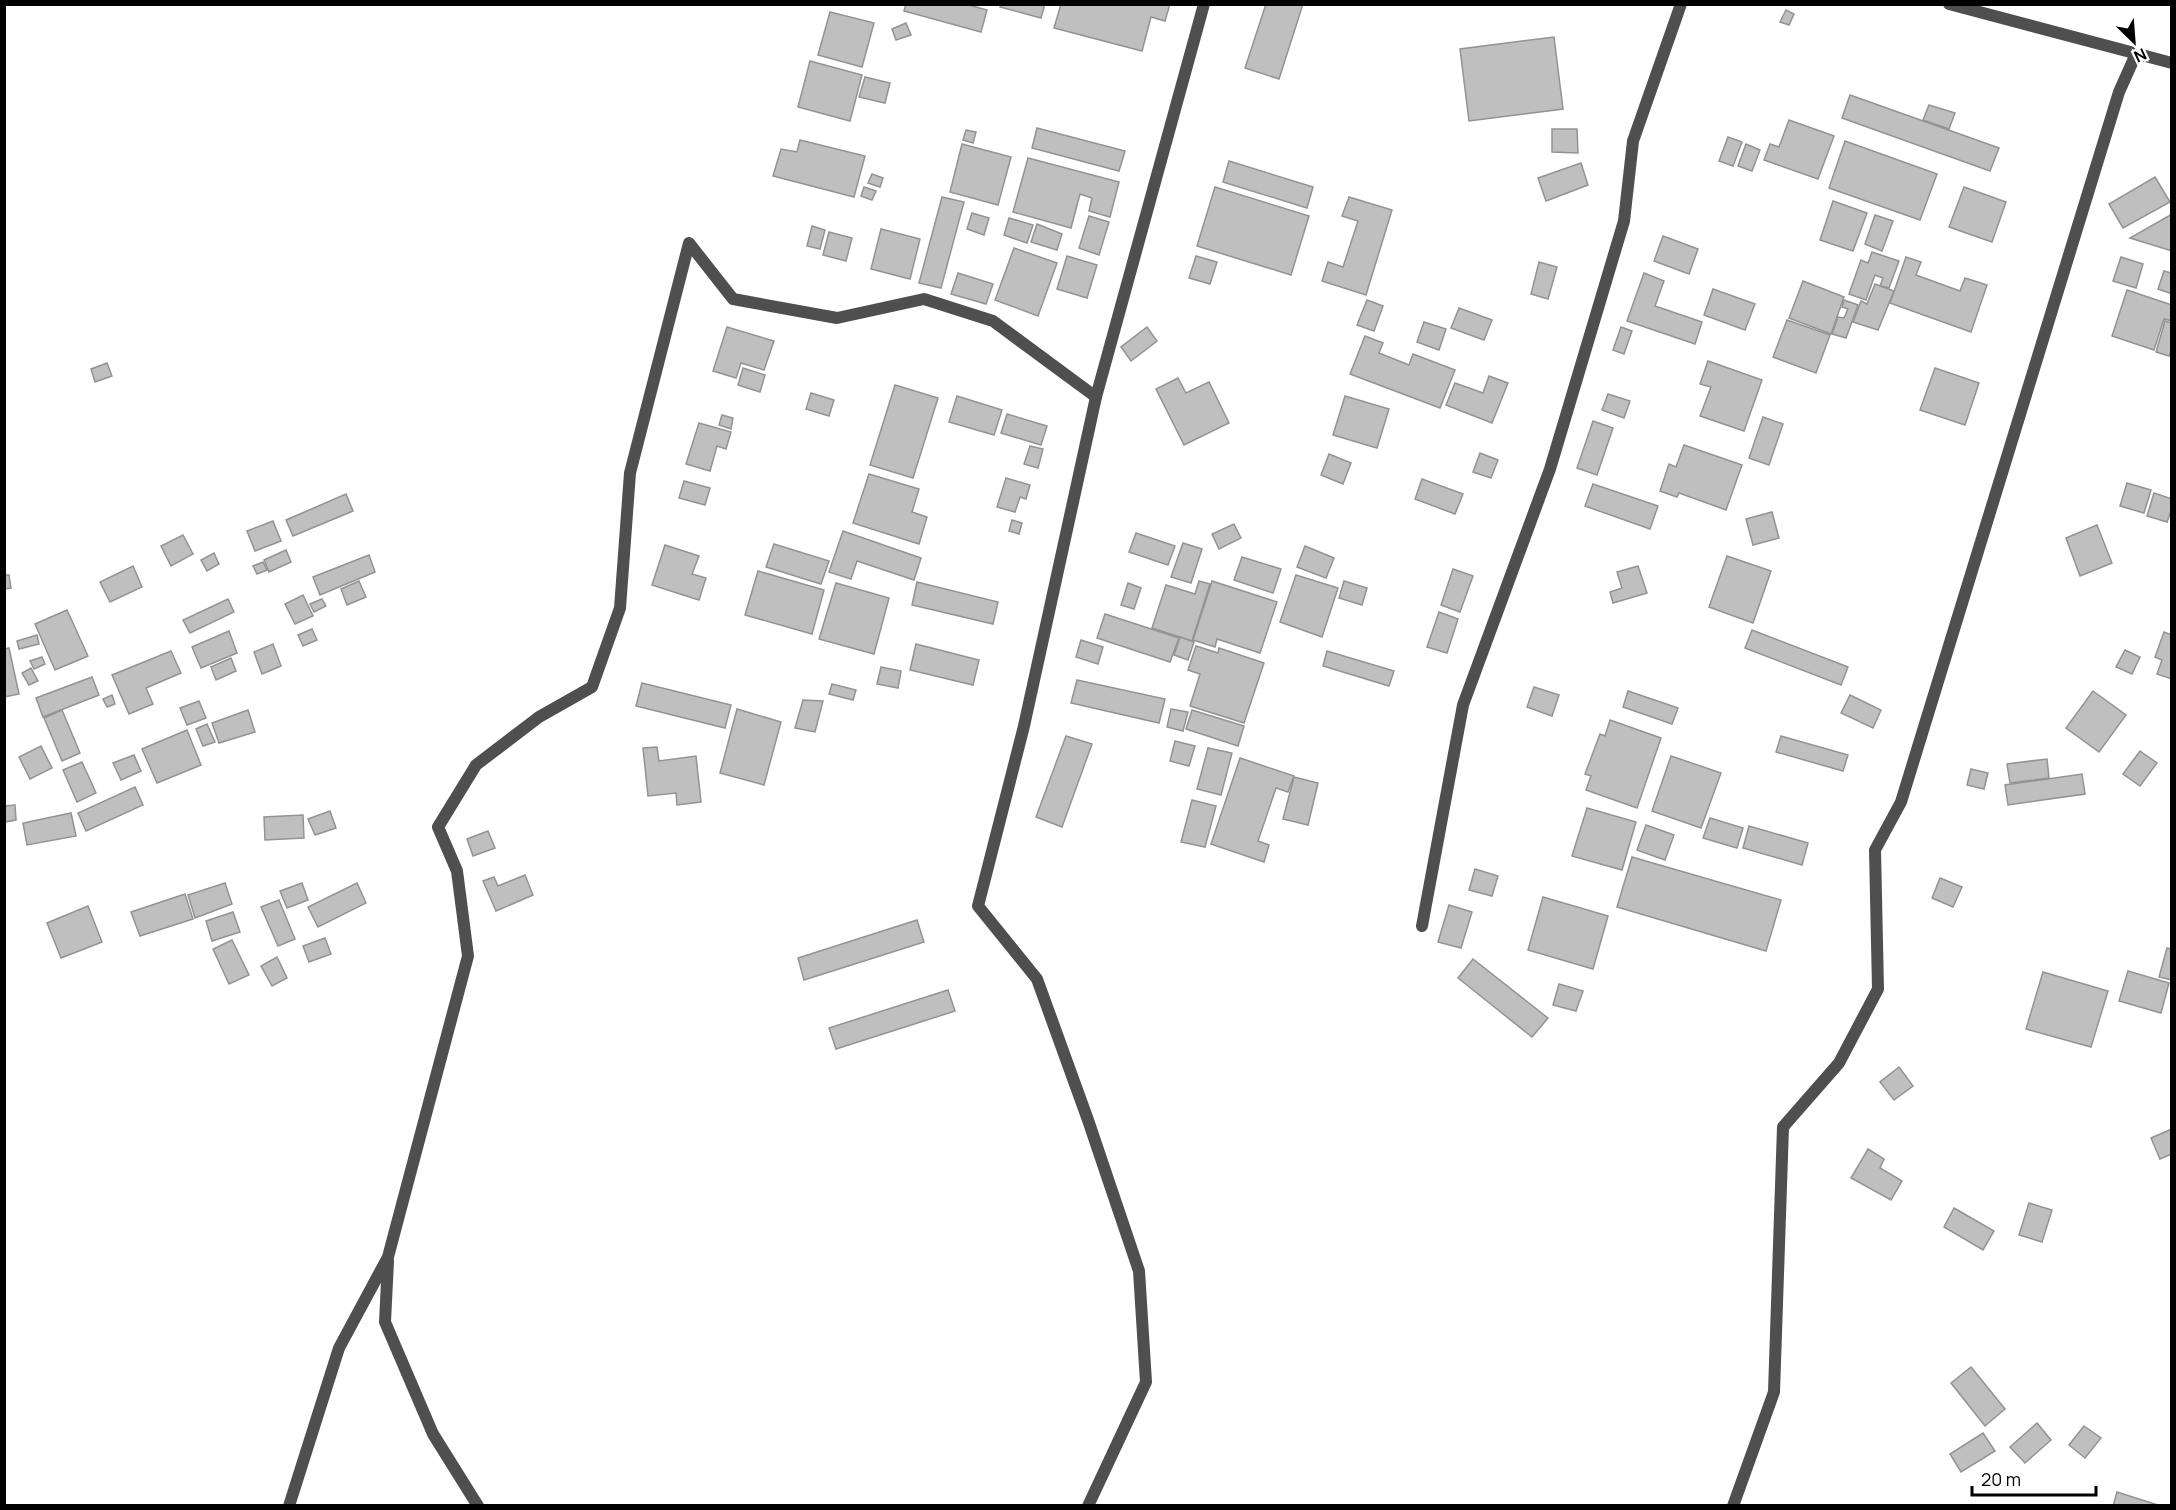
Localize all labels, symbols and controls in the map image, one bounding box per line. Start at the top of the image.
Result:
north arrow [2104,12,2164,72]
text: N [2130,43,2150,68]
scale bar [1972,1459,2096,1497]
text: 20 m [1981,1467,2021,1491]

